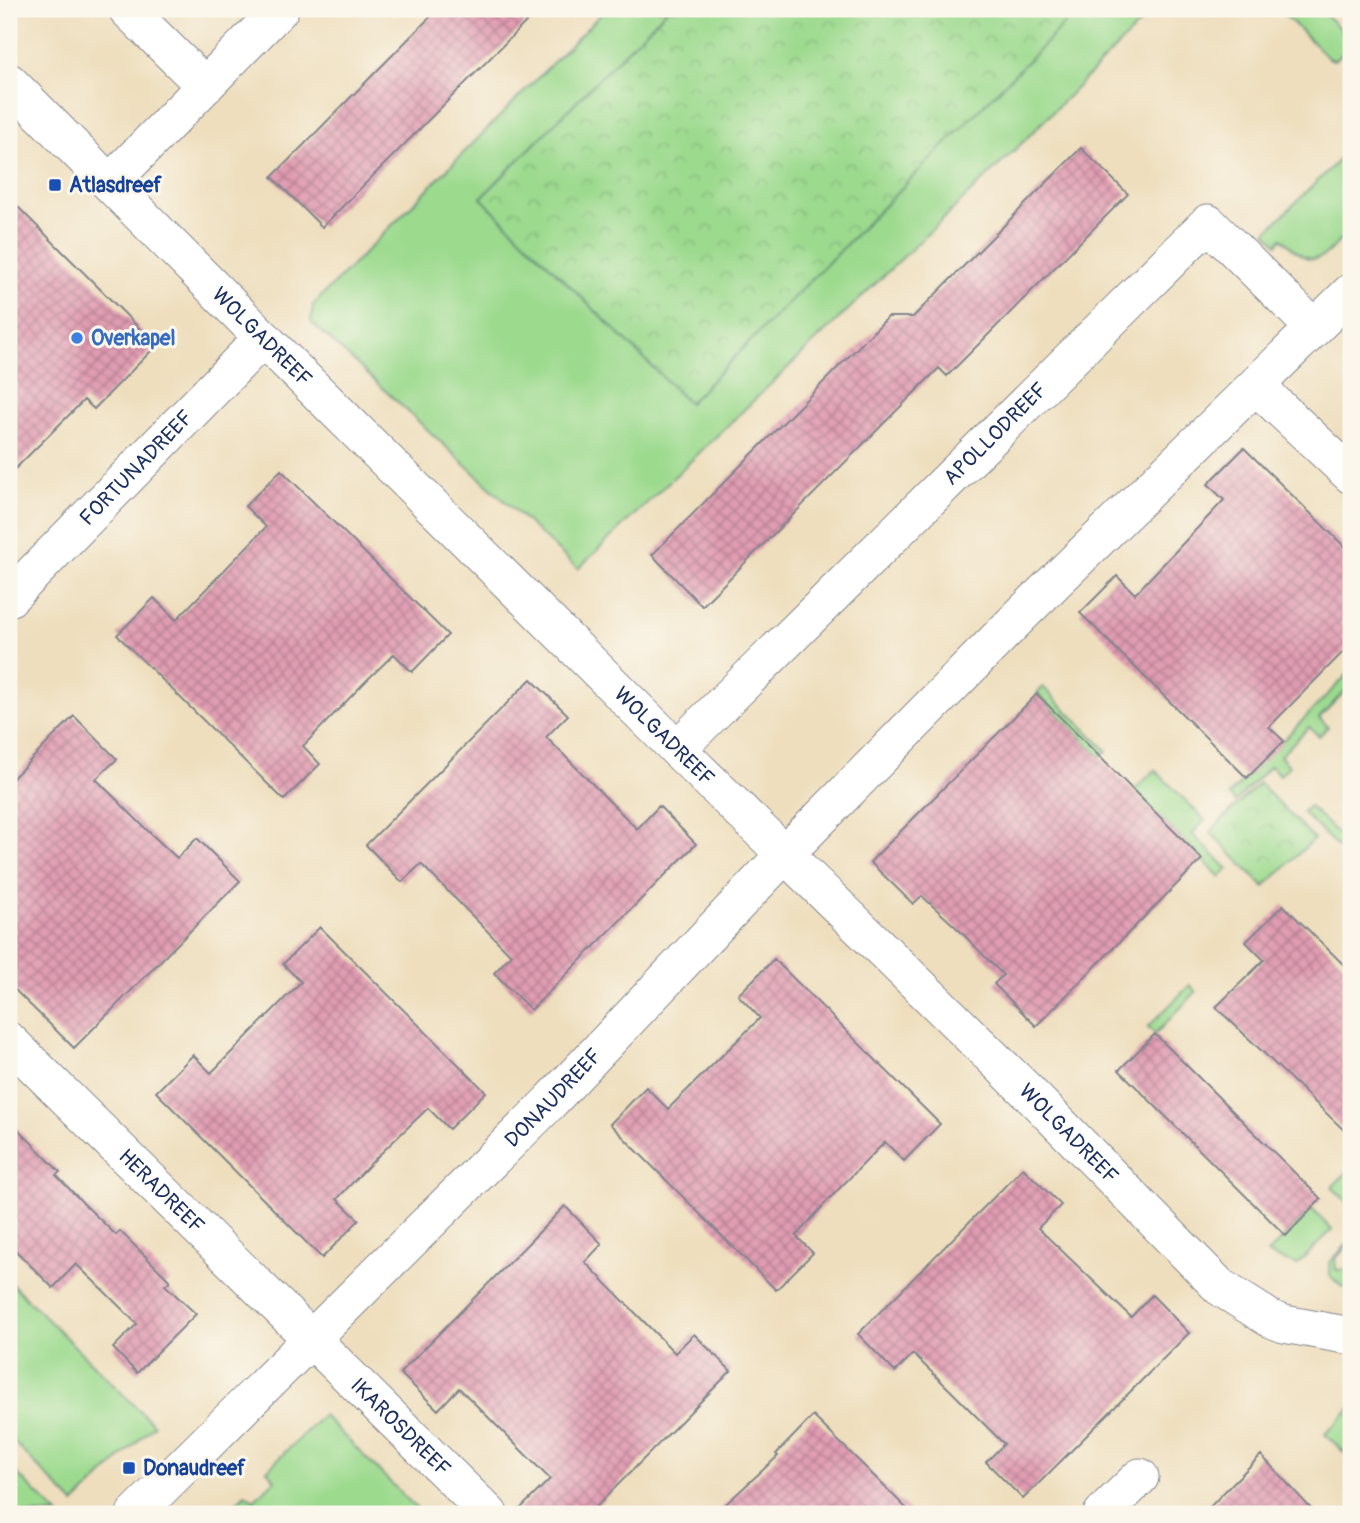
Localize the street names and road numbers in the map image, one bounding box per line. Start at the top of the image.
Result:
street label: WOLGADREEF [206,281,318,392]
street label: APOLLODREEF [938,376,1053,491]
street label: FORTUNADREEF [74,404,199,531]
street label: WOLGADREEF [608,681,720,792]
street label: DONAUDREEF [499,1042,607,1153]
street label: WOLGADREEF [1013,1078,1124,1189]
street label: HERADREEF [113,1143,210,1239]
street label: IKAROSDREEF [345,1372,456,1482]

